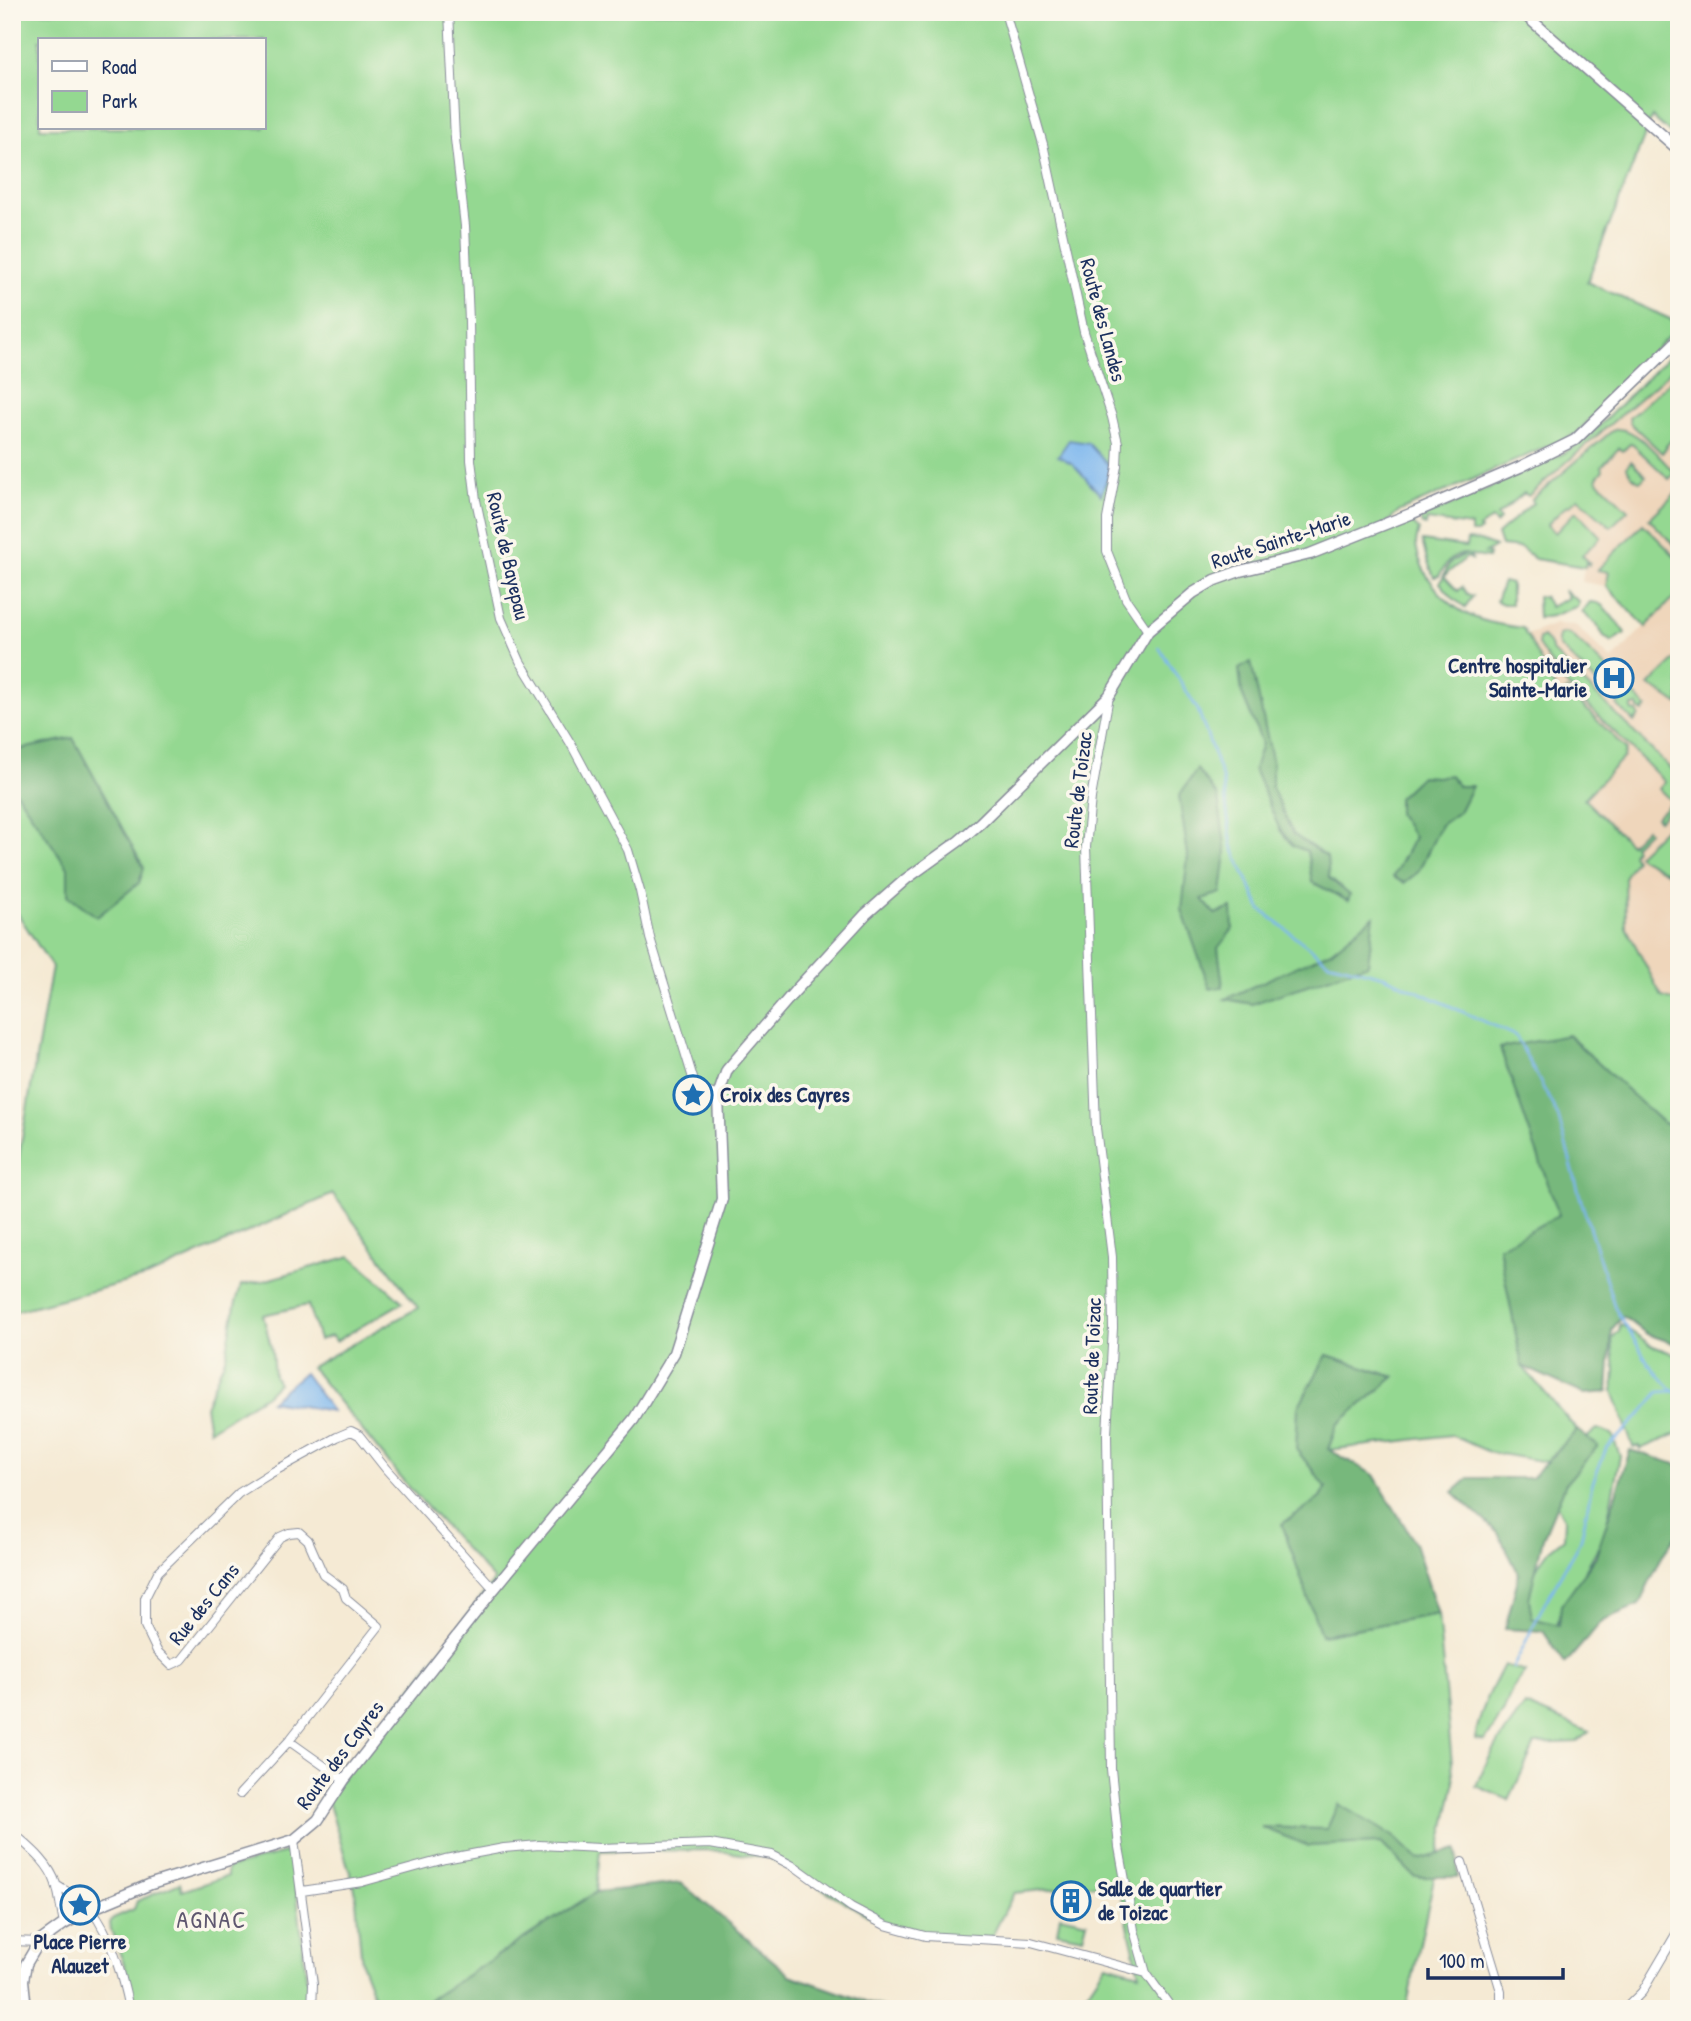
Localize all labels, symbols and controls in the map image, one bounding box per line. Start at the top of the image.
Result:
legend [38,38,266,130]
text: Road [102,52,136,81]
text: Park [102,86,137,115]
street label: Route des Landes [1073,255,1134,385]
street label: Route de Bayepau [480,489,537,623]
street label: Route Sainte-Marie [1207,503,1354,576]
place label: Centre hospitalier Sainte-Marie [1448,651,1588,704]
hospital icon: Centre hospitalier Sainte-Marie [1593,657,1635,699]
street label: Route de Toizac [1056,729,1099,850]
place icon: Croix des Cayres [672,1074,714,1116]
place label: Croix des Cayres [720,1080,850,1110]
street label: Route de Toizac [1075,1296,1108,1415]
street label: Rue des Cans [162,1557,246,1651]
street label: Route des Cayres [289,1694,390,1815]
place label: Salle de quartier de Toizac [1098,1874,1223,1927]
building icon: Salle de quartier de Toizac [1050,1880,1092,1922]
place icon: Place Pierre Alauzet [59,1884,101,1926]
district label: AGNAC [177,1903,247,1935]
place label: Place Pierre Alauzet [34,1927,127,1980]
scale bar [1428,1937,1563,1981]
text: 100 m [1439,1946,1485,1975]

